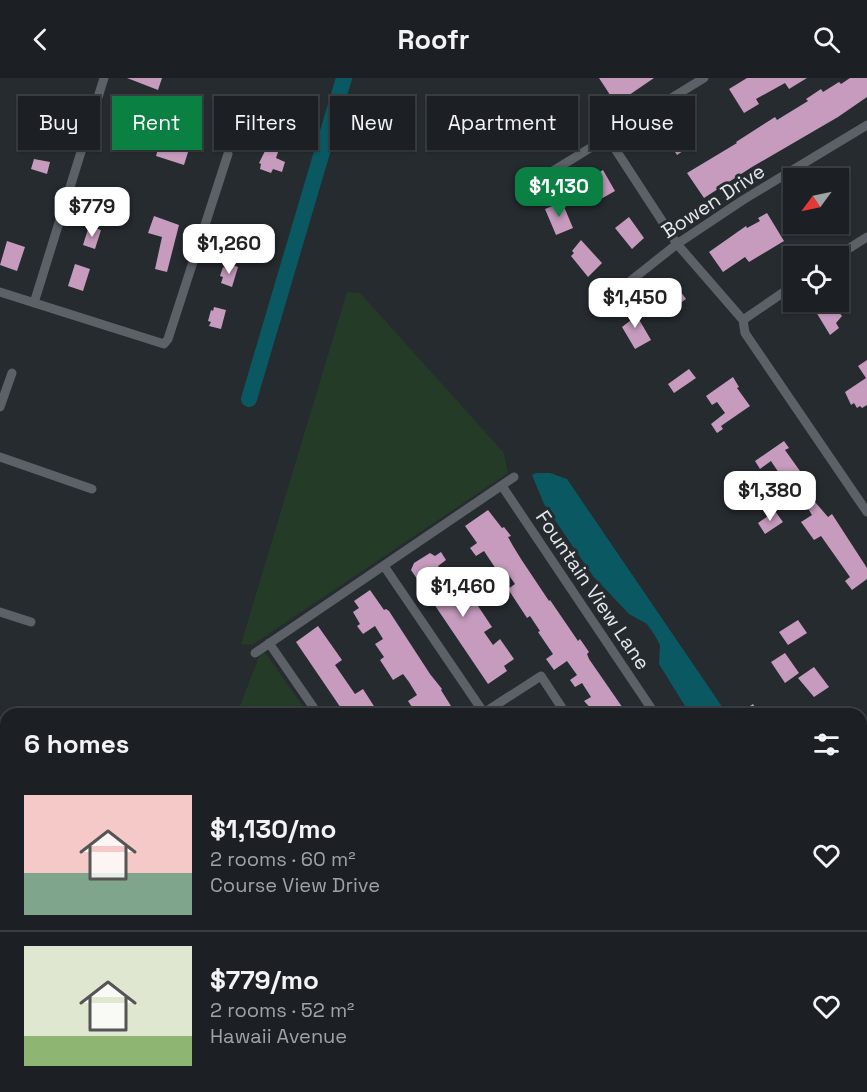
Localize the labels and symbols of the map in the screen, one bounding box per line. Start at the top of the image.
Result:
street label: Bowen Drive [656,158,770,244]
pin: $1,130 [510,167,608,218]
north arrow [783,168,849,234]
pin: $779 [56,187,128,238]
pin: $1,260 [180,224,278,275]
pin: $1,450 [586,278,684,329]
pin: $1,380 [721,471,819,522]
street label: Fountain View Lane [530,505,656,675]
pin: $1,460 [414,567,512,618]

